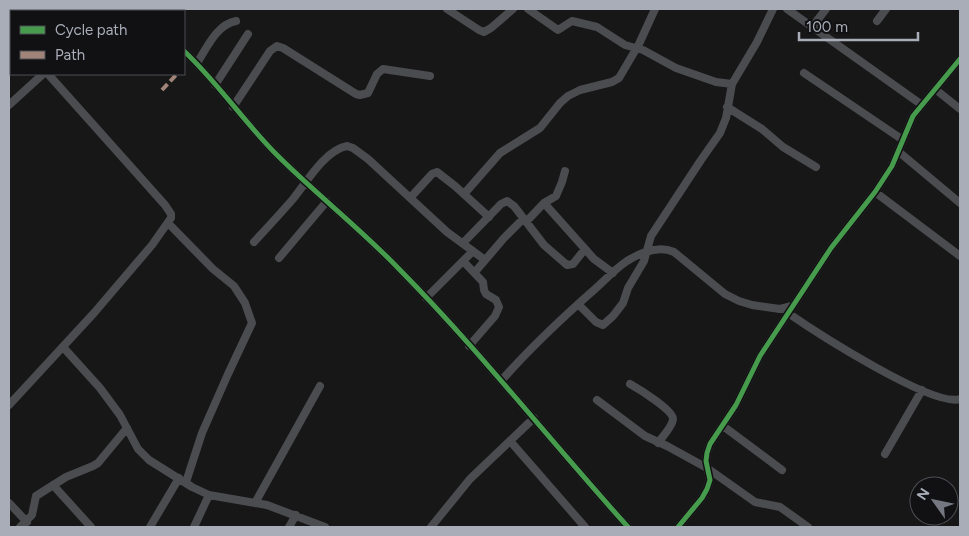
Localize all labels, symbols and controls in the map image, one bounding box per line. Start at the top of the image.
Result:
legend [10,10,185,75]
scale bar [799,10,918,42]
text: 100 m [806,18,848,36]
text: Cycle path [55,21,127,39]
text: Path [55,46,85,64]
north arrow [909,476,959,526]
text: N [913,485,934,503]

